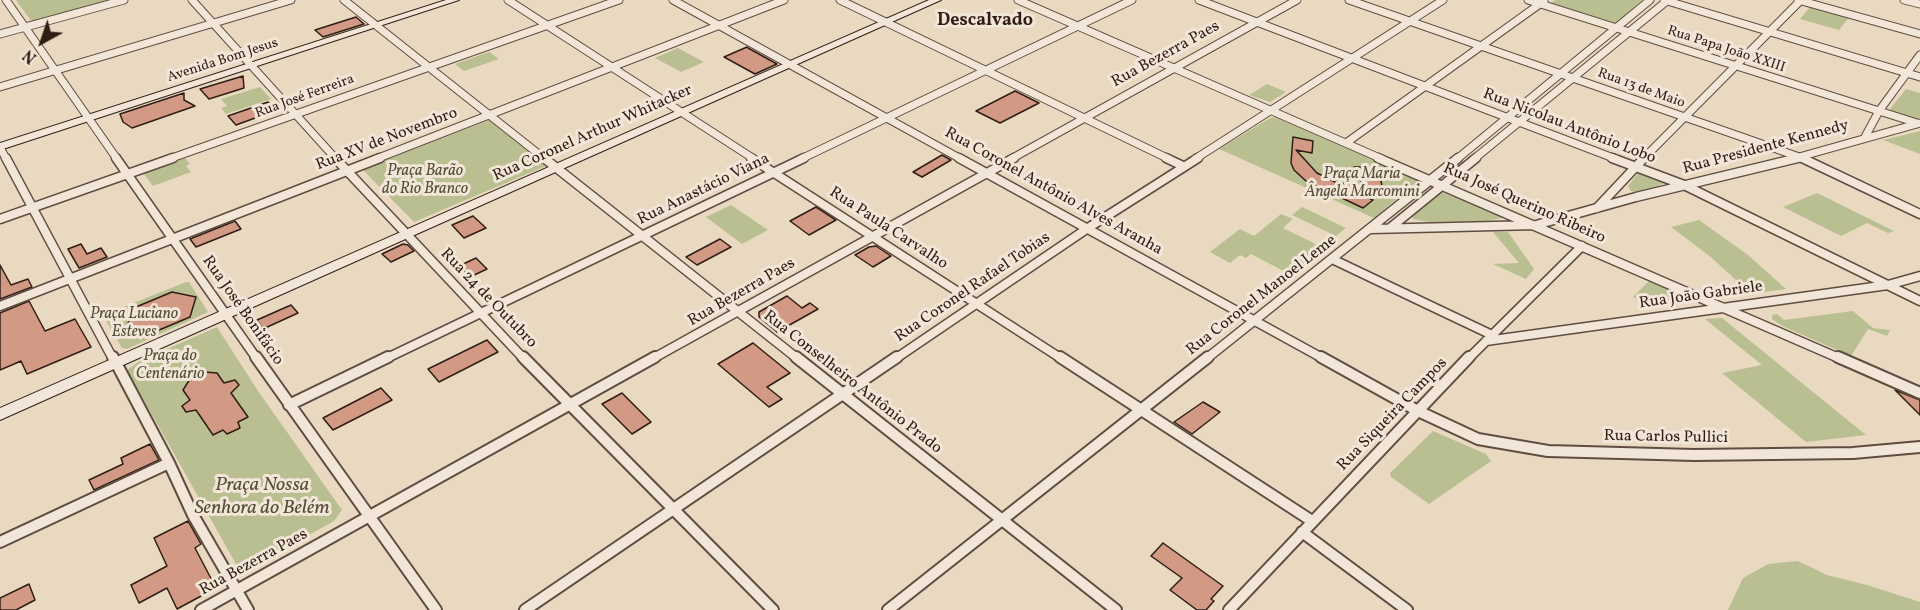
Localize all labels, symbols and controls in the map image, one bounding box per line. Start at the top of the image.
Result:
district label: Descalvado [937,11,1033,33]
north arrow [12,12,72,72]
street label: Rua Bezerra Paes [1109,17,1223,93]
street label: Rua Papa João XXIII [1665,23,1787,77]
street label: Avenida Bom Jesus [165,35,281,87]
text: N [19,44,42,68]
street label: Rua 13 de Maio [1595,65,1687,113]
street label: Rua José Ferreira [253,71,357,123]
street label: Rua Coronel Arthur Whitacker [491,81,695,187]
street label: Rua Nicolau Antônio Lobo [1480,85,1658,169]
street label: Rua XV de Novembro [314,104,460,176]
street label: Rua Presidente Kennedy [1681,117,1851,179]
street label: Rua Coronel Antônio Alves Aranha [941,124,1165,260]
street label: Rua Anastácio Viana [635,150,773,230]
street label: Rua José Querino Ribeiro [1440,159,1608,249]
park label: Praça Barão do Rio Branco [382,162,468,200]
park label: Praça Maria Ângela Marcomini [1305,165,1419,203]
street label: Rua Paula Carvalho [825,183,951,275]
street label: Rua Coronel Rafael Tobias [892,229,1054,347]
street label: Rua Coronel Manoel Leme [1183,231,1341,361]
street label: Rua 24 de Outubro [436,245,540,353]
street label: Rua José Bonifácio [197,253,287,369]
street label: Rua Bezerra Paes [685,255,799,331]
street label: Rua João Gabriele [1638,278,1764,314]
park label: Praça Luciano Esteves [90,305,178,343]
street label: Rua Conselheiro Antônio Prado [759,307,945,459]
park label: Praça do Centenário [136,347,204,385]
street label: Rua Siqueira Campos [1334,354,1452,476]
street label: Rua Carlos Pullici [1604,427,1728,449]
park label: Praça Nossa Senhora do Belém [194,474,330,521]
street label: Rua Bezerra Paes [197,525,311,601]

